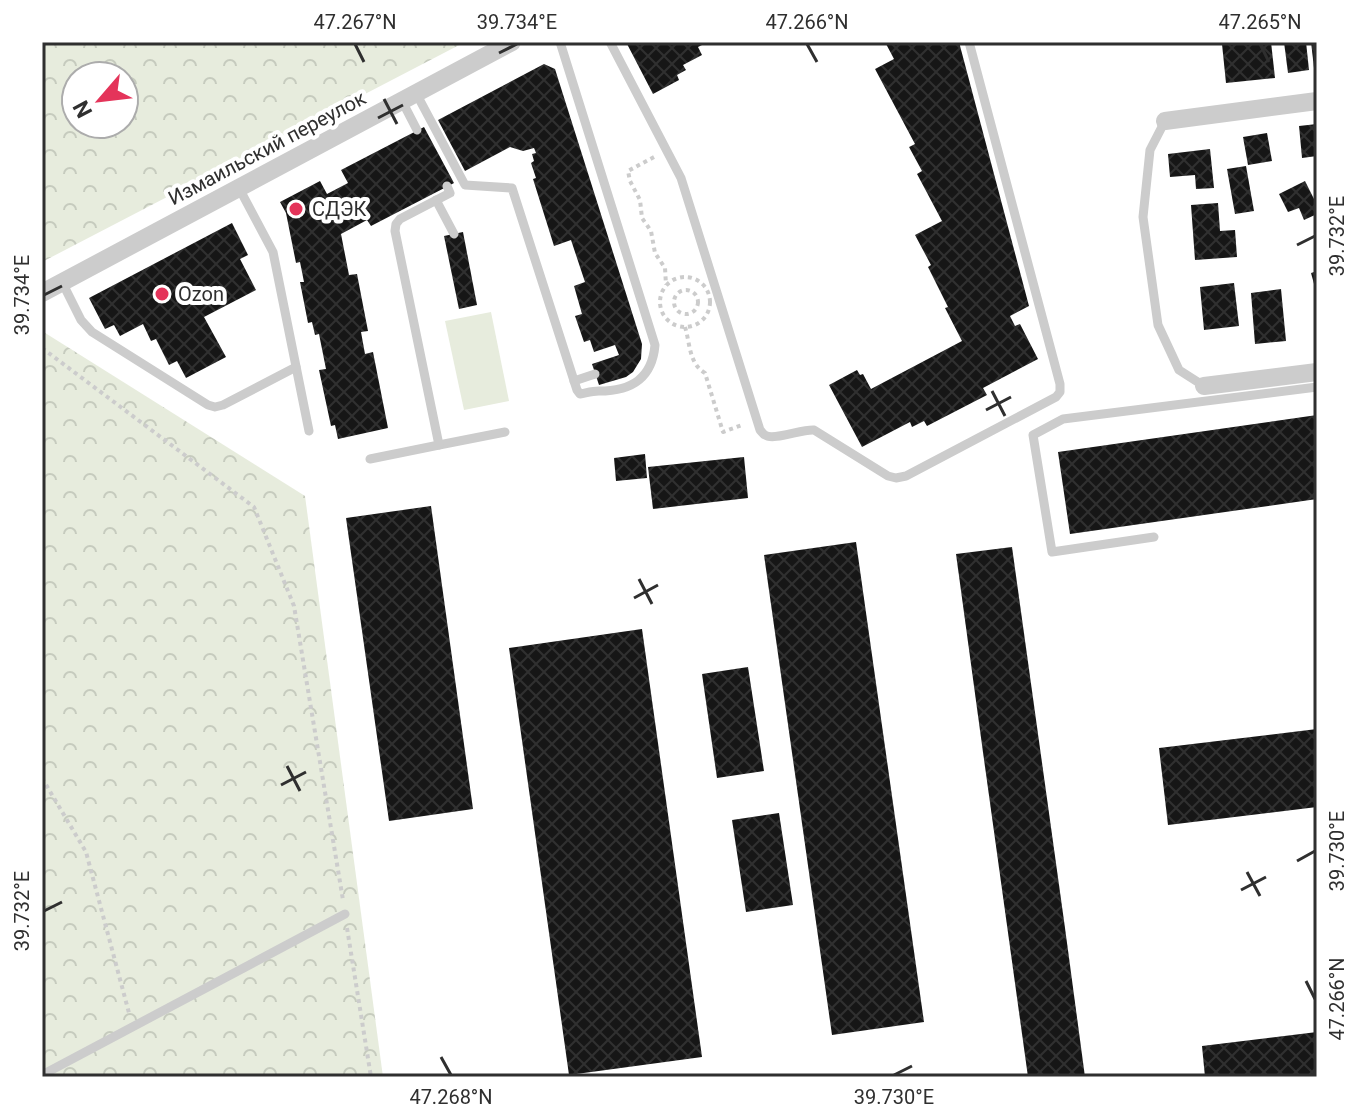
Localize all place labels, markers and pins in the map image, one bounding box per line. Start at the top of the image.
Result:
place label: СДЭК [312,197,367,221]
marker: СДЭК [287,200,305,218]
place label: Ozon [178,282,224,306]
marker: Ozon [153,285,171,303]

